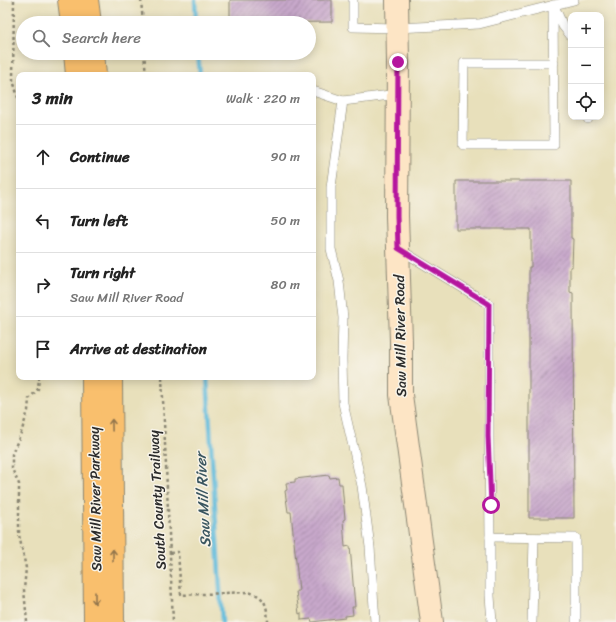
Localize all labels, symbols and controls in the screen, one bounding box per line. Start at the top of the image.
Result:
map controls [568,12,604,120]
button: + [568,12,604,48]
search box [16,16,316,60]
text: Search here [62,25,141,51]
icon: search [30,27,52,49]
button: − [568,48,604,84]
route end [389,53,407,71]
text: 3 min [32,83,73,113]
button: locate [568,84,604,120]
text: Walk · 220 m [226,87,300,110]
text: Continue [70,144,130,170]
text: 90 m [270,145,300,168]
icon: ahead [32,146,54,168]
text: Turn left [70,208,128,234]
text: 50 m [270,209,300,232]
icon: left [32,210,54,232]
text: Turn right [70,260,135,286]
text: 80 m [271,273,300,296]
street label: Saw Mill River Road [387,273,414,397]
icon: right [32,274,54,296]
text: Saw Mill River Road [70,286,183,309]
text: Arrive at destination [70,336,207,362]
icon: arrive [32,338,54,360]
one-way arrow [108,419,116,432]
street label: Saw Mill River Parkway [82,426,109,571]
street label: South County Trailway [141,429,174,570]
water label: Saw Mill River [187,449,218,548]
route start [482,496,500,514]
one-way arrow [109,549,117,562]
one-way arrow [91,591,99,604]

